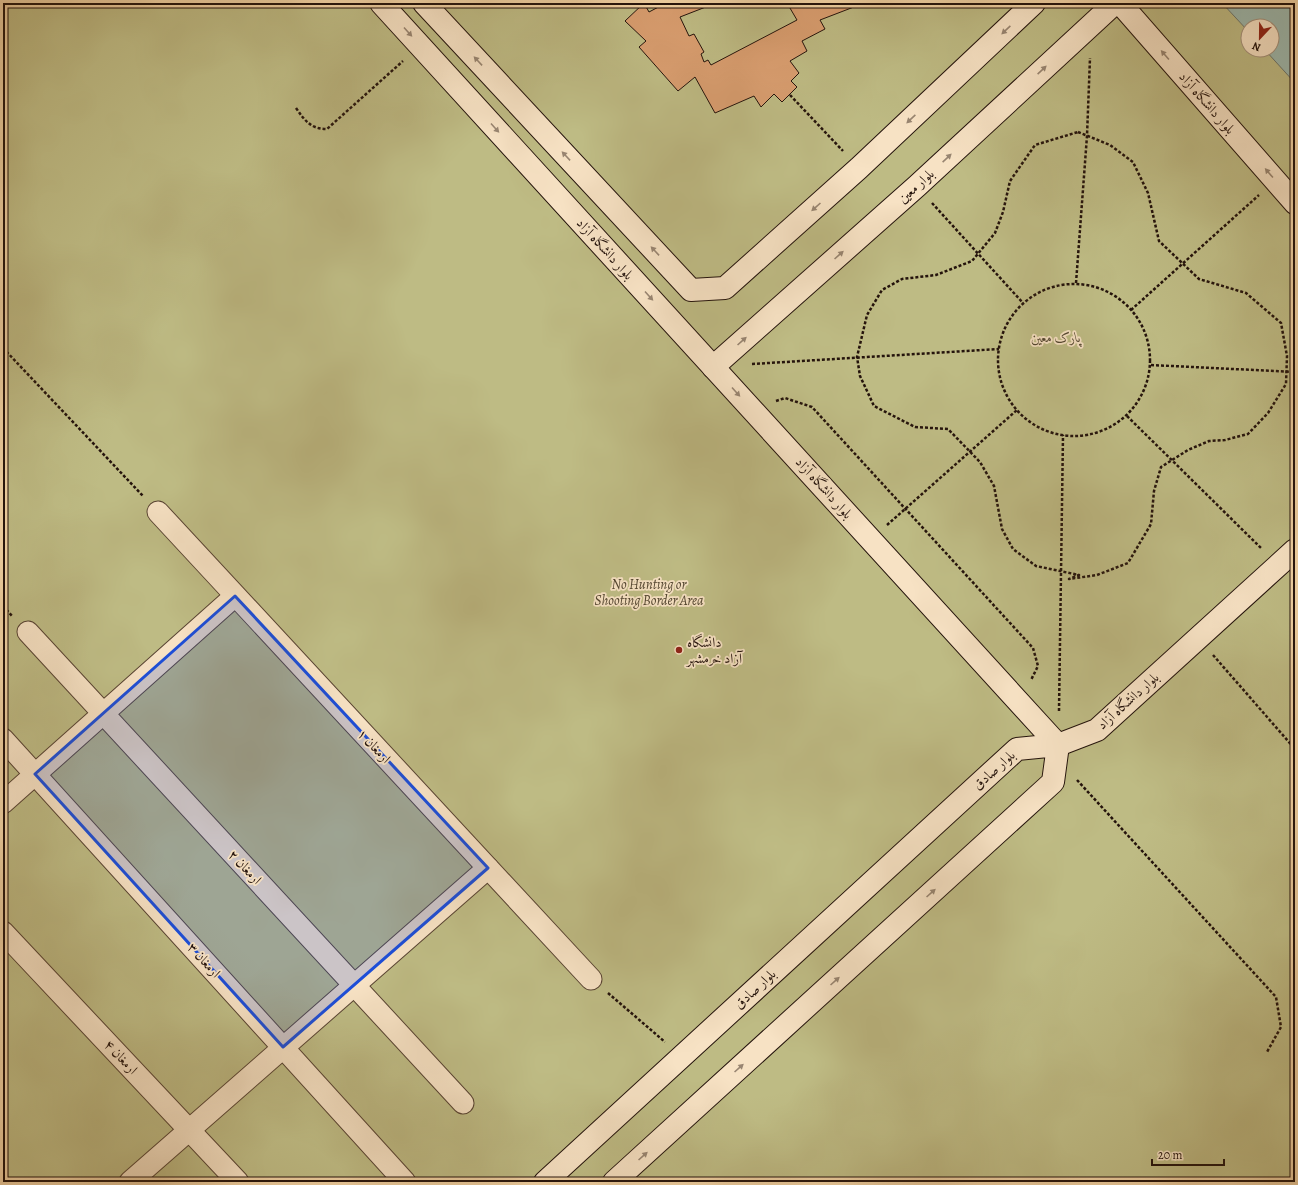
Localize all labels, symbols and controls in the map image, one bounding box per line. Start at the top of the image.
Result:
north arrow [1240,18,1280,58]
one-way arrow [1001,25,1011,35]
one-way arrow [403,27,412,37]
text: N [1250,38,1263,55]
one-way arrow [1161,49,1170,60]
one-way arrow [473,56,482,66]
one-way arrow [1037,66,1047,75]
street label: بلوار دانشگاه آزاد [1174,68,1240,139]
one-way arrow [906,114,916,124]
one-way arrow [490,123,500,133]
one-way arrow [561,151,571,161]
one-way arrow [941,154,952,163]
street label: بلوار معین [894,164,939,208]
one-way arrow [1265,168,1274,179]
one-way arrow [810,202,821,211]
street label: بلوار دانشگاه آزاد [572,214,638,284]
one-way arrow [650,246,659,256]
one-way arrow [834,250,845,259]
one-way arrow [644,291,654,301]
park label: پارک معین [1031,328,1082,348]
one-way arrow [738,337,747,346]
one-way arrow [732,387,741,398]
street label: بلوار دانشگاه آزاد [791,453,857,523]
park label: No Hunting or Shooting Border Area [594,575,704,610]
place label: دانشگاه آزاد خرمشهر [685,633,744,668]
marker: دانشگاه آزاد خرمشهر [674,645,684,655]
street label: بلوار دانشگاه آزاد [1093,668,1163,734]
street label: ارمغان ۱ [353,724,395,768]
street label: بلوار صادق [969,746,1020,794]
street label: ارمغان ۲ [224,845,266,889]
one-way arrow [926,888,936,898]
street label: ارمغان ۳ [183,938,225,982]
street label: بلوار صادق [730,964,780,1013]
one-way arrow [830,976,840,985]
street label: ارمغان ۴ [100,1035,142,1079]
one-way arrow [734,1064,744,1073]
scale bar [1152,1141,1224,1167]
text: 20 m [1158,1147,1182,1163]
one-way arrow [638,1151,648,1160]

